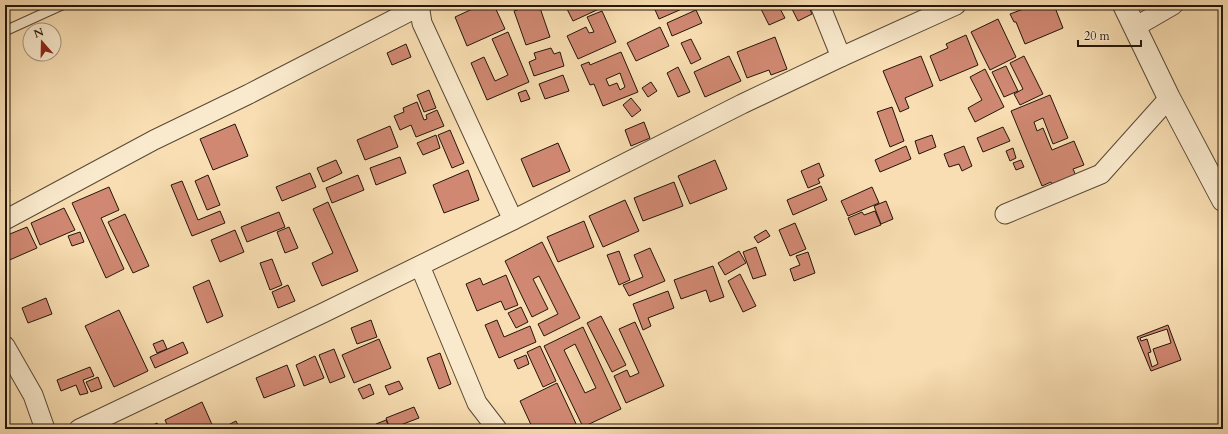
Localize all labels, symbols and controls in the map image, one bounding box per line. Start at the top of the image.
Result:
north arrow [22,22,62,62]
scale bar [1078,22,1141,48]
text: N [32,24,46,42]
text: 20 m [1084,28,1111,44]

